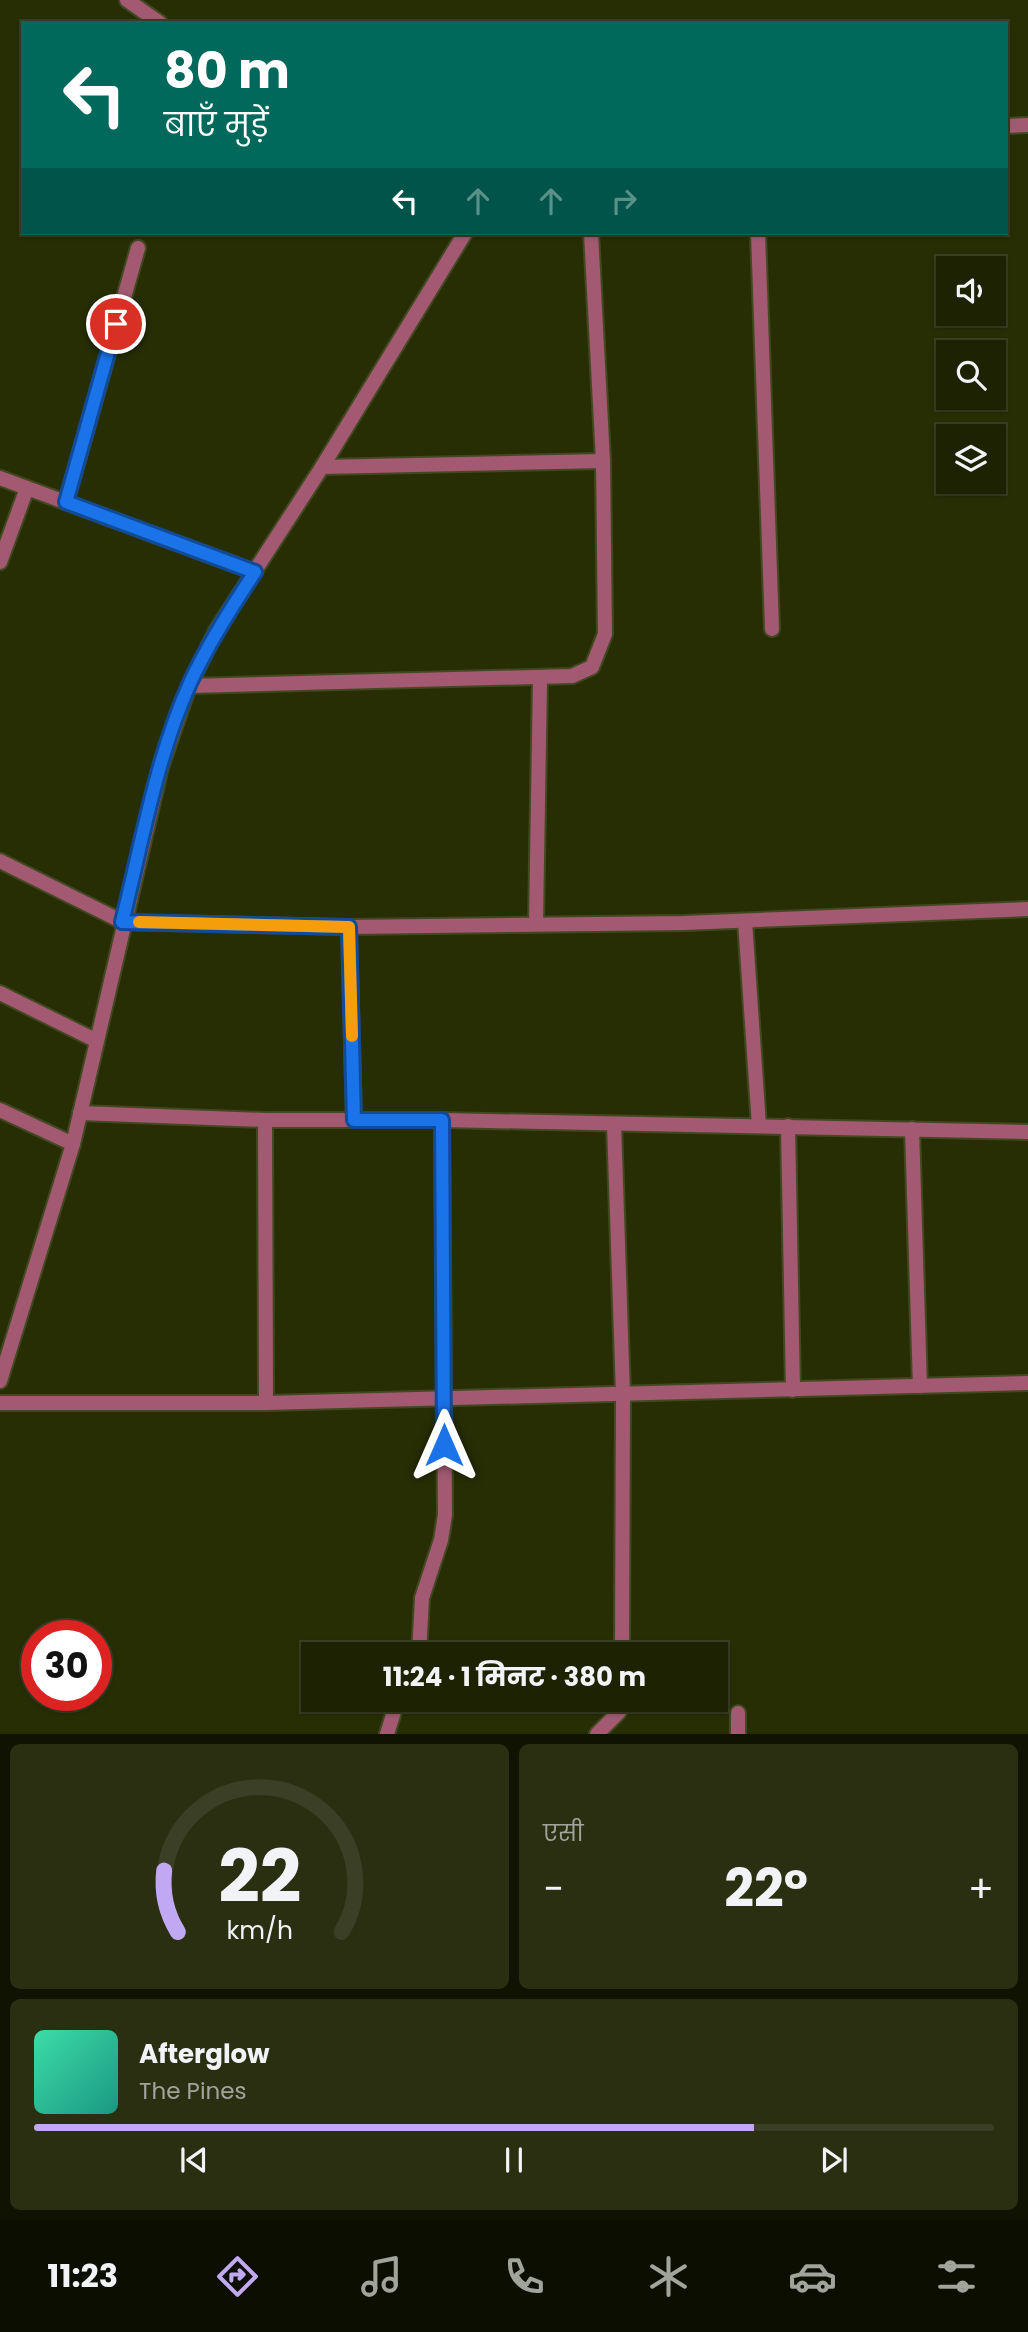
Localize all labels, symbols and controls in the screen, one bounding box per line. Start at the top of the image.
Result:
text: 80 m [164,37,290,105]
icon: left [49,49,140,140]
text: बाएँ मुड़ें [164,102,268,147]
icon: left [386,182,424,220]
icon: ahead [459,182,497,220]
icon: ahead [532,182,570,220]
icon: right [605,182,643,220]
map controls [936,256,1006,494]
button: sound [936,256,1006,326]
pin [86,294,146,354]
icon: arrive [97,305,135,343]
button: search [936,340,1006,410]
button: layers [936,424,1006,494]
position arrow [407,1408,481,1482]
speed limit sign: 30 [21,1620,112,1711]
text: 11:24 · 1 मिनट · 380 m [383,1659,646,1695]
text: एसी [543,1817,584,1849]
text: 22 [218,1827,301,1928]
text: 22° [724,1852,808,1925]
text: − [543,1862,564,1915]
text: + [968,1862,994,1915]
text: km/h [226,1913,293,1948]
text: Afterglow [139,2036,270,2072]
text: The Pines [139,2075,247,2107]
icon: previous [175,2141,213,2179]
icon: pause [495,2141,533,2179]
icon: next [815,2141,853,2179]
icon: directions [213,2252,262,2301]
icon: music [357,2252,406,2301]
icon: phone [500,2252,549,2301]
icon: climate [644,2252,693,2301]
icon: car [788,2252,837,2301]
icon: filters [932,2252,981,2301]
text: 11:23 [47,2253,118,2298]

